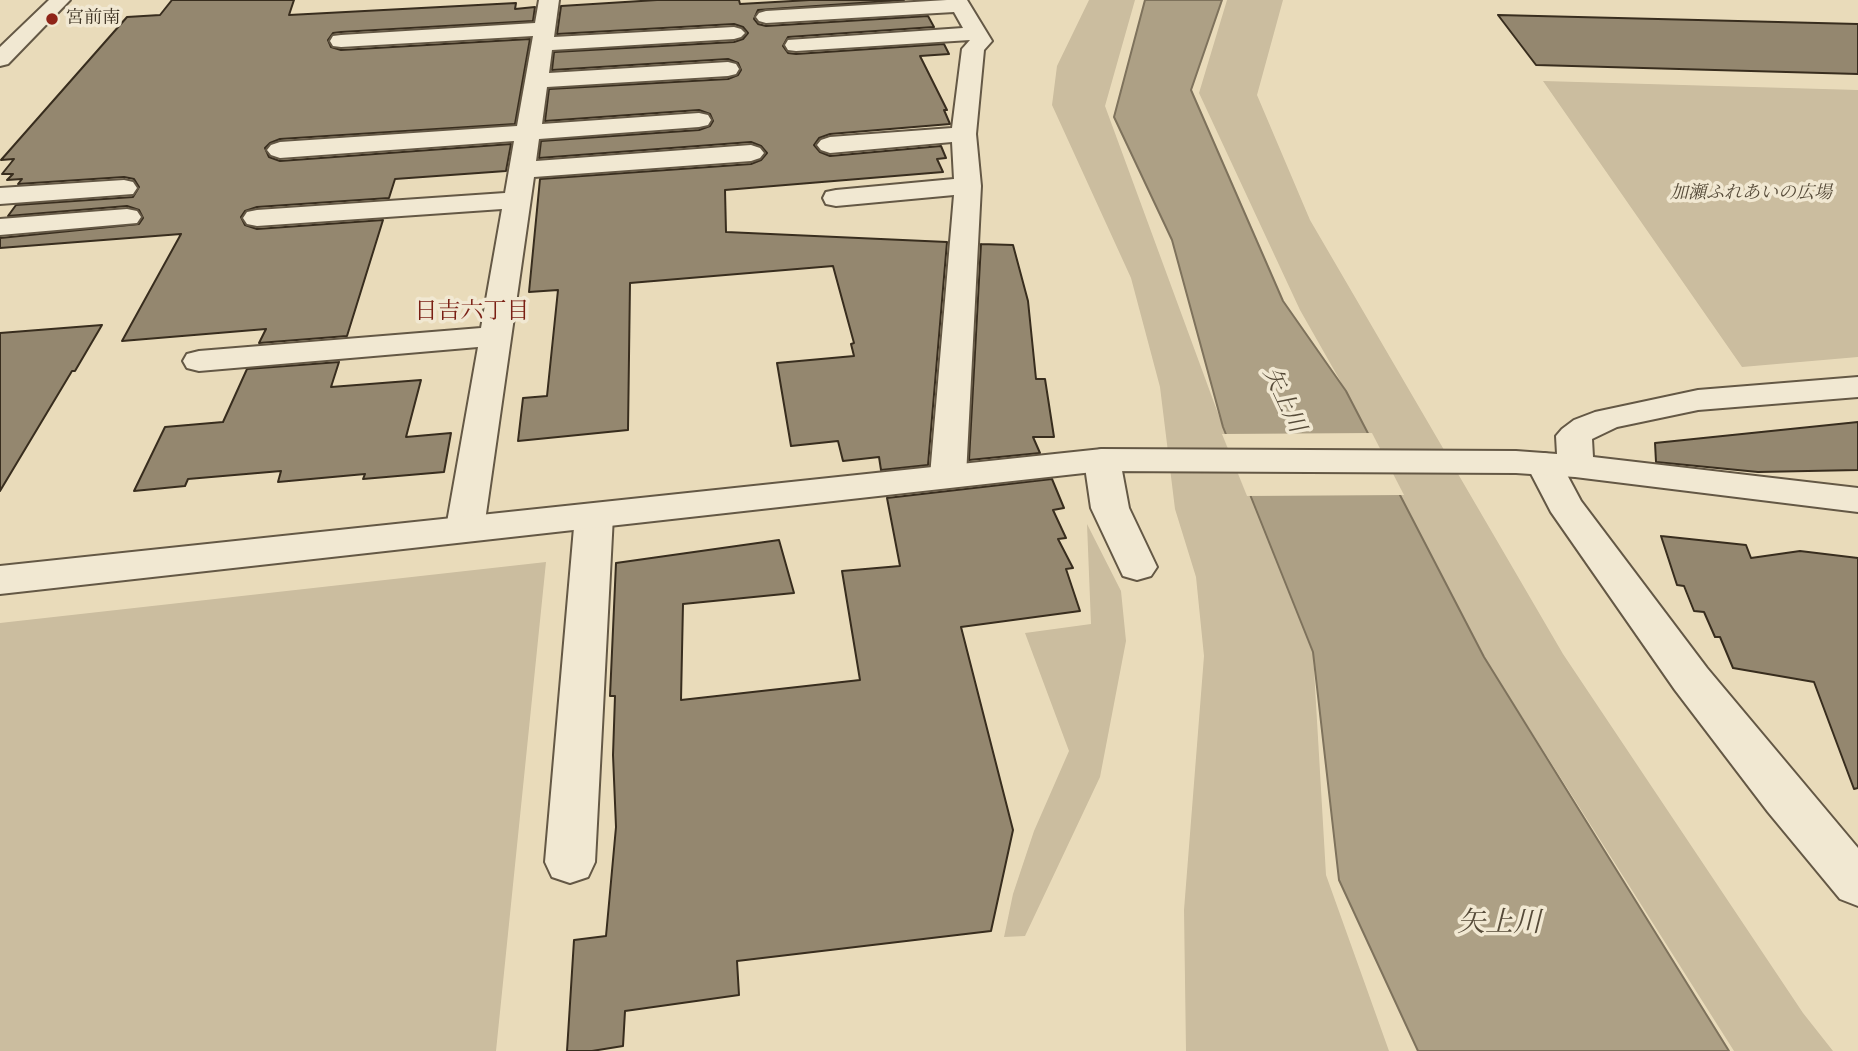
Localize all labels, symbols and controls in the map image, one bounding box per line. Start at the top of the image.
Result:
place label: 宮前南 [66,8,120,30]
marker: 宮前南 [44,11,60,27]
park label: 加瀬ふれあいの広場 [1670,183,1832,205]
district label: 日吉六丁目 [415,298,529,326]
water label: 矢上川 [1256,363,1310,437]
water label: 矢上川 [1457,907,1541,941]

